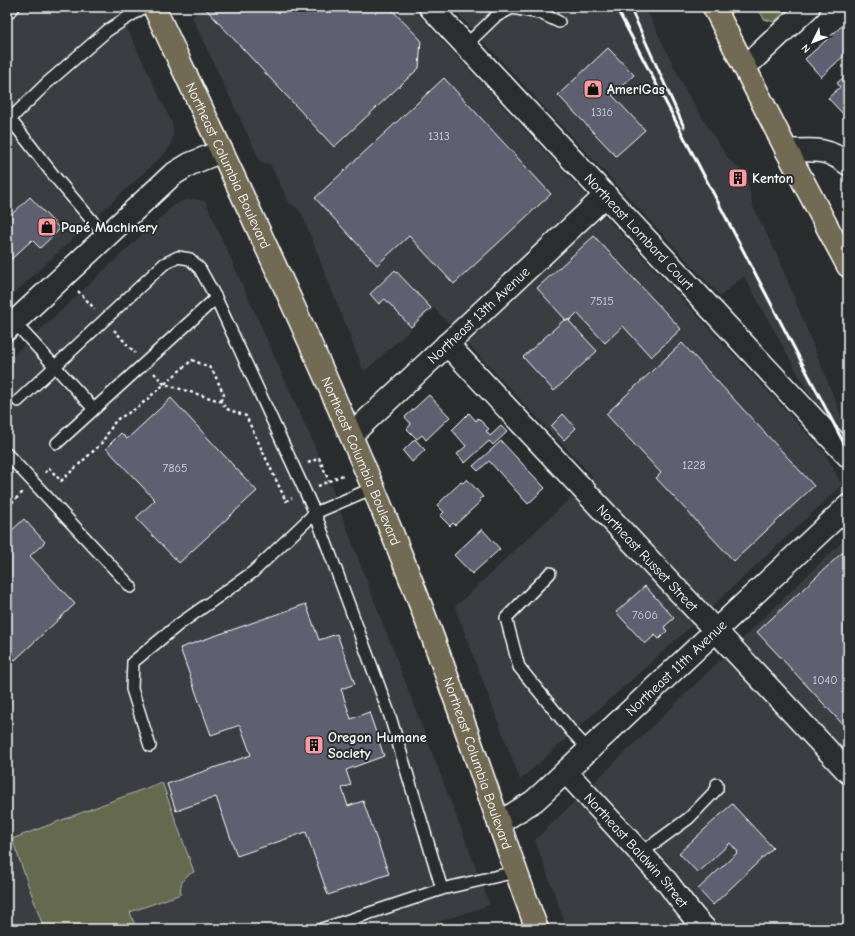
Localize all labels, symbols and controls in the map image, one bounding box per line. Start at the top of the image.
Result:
north arrow [793,22,833,62]
text: N [799,41,813,56]
shop icon: AmeriGas [582,78,604,100]
street label: Northeast Columbia Boulevard [182,80,274,252]
place label: AmeriGas [607,81,665,98]
house number: 1316 [591,105,613,119]
house number: 1313 [428,129,450,143]
building icon: Kenton [727,167,749,189]
street label: Northeast Lombard Court [580,170,698,295]
place label: Kenton [752,170,793,187]
shop icon: Papé Machinery [36,216,58,238]
place label: Papé Machinery [61,219,158,236]
street label: Northeast 13th Avenue [424,263,533,368]
house number: 7515 [590,294,614,308]
street label: Northeast Columbia Boulevard [317,374,404,548]
house number: 1228 [682,458,706,472]
house number: 7865 [163,461,187,475]
street label: Northeast Russet Street [593,501,702,616]
house number: 7606 [632,608,658,622]
street label: Northeast 11th Avenue [622,617,730,720]
house number: 1040 [812,673,838,687]
street label: Northeast Columbia Boulevard [439,675,516,852]
place label: Oregon Humane Society [328,729,427,762]
building icon: Oregon Humane Society [303,734,325,756]
street label: Northeast Baldwin Street [580,789,692,912]

